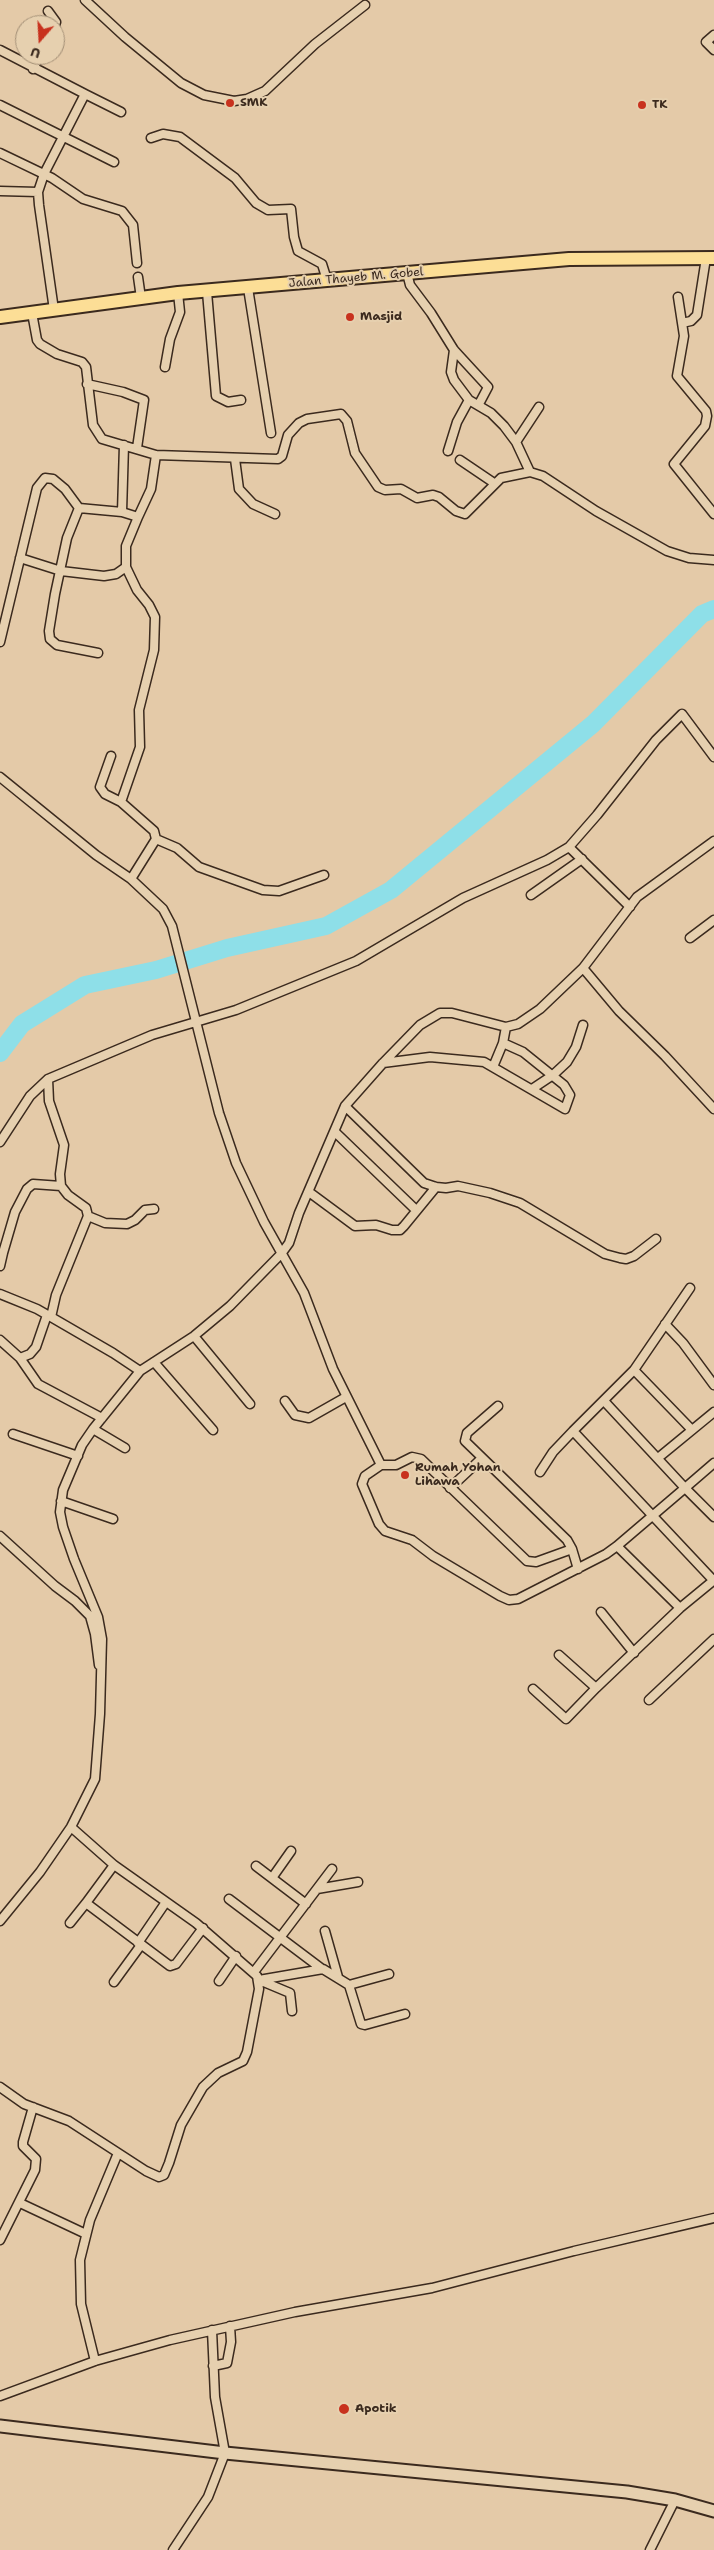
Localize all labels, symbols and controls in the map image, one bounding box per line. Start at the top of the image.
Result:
north arrow [15,15,65,65]
text: U [28,43,43,63]
place label: SMK [240,96,267,110]
marker: SMK [224,97,236,109]
place label: TK [652,98,667,112]
marker: TK [636,99,648,111]
street label: Jalan Thayeb M. Gobel [288,265,424,291]
place label: Masjid [360,310,402,324]
marker: Masjid [344,311,356,323]
place label: Rumah Yohan Lihawa [415,1461,501,1489]
marker: Rumah Yohan Lihawa [399,1469,411,1481]
marker: Apotik [337,2402,351,2416]
place label: Apotik [355,2402,397,2416]

